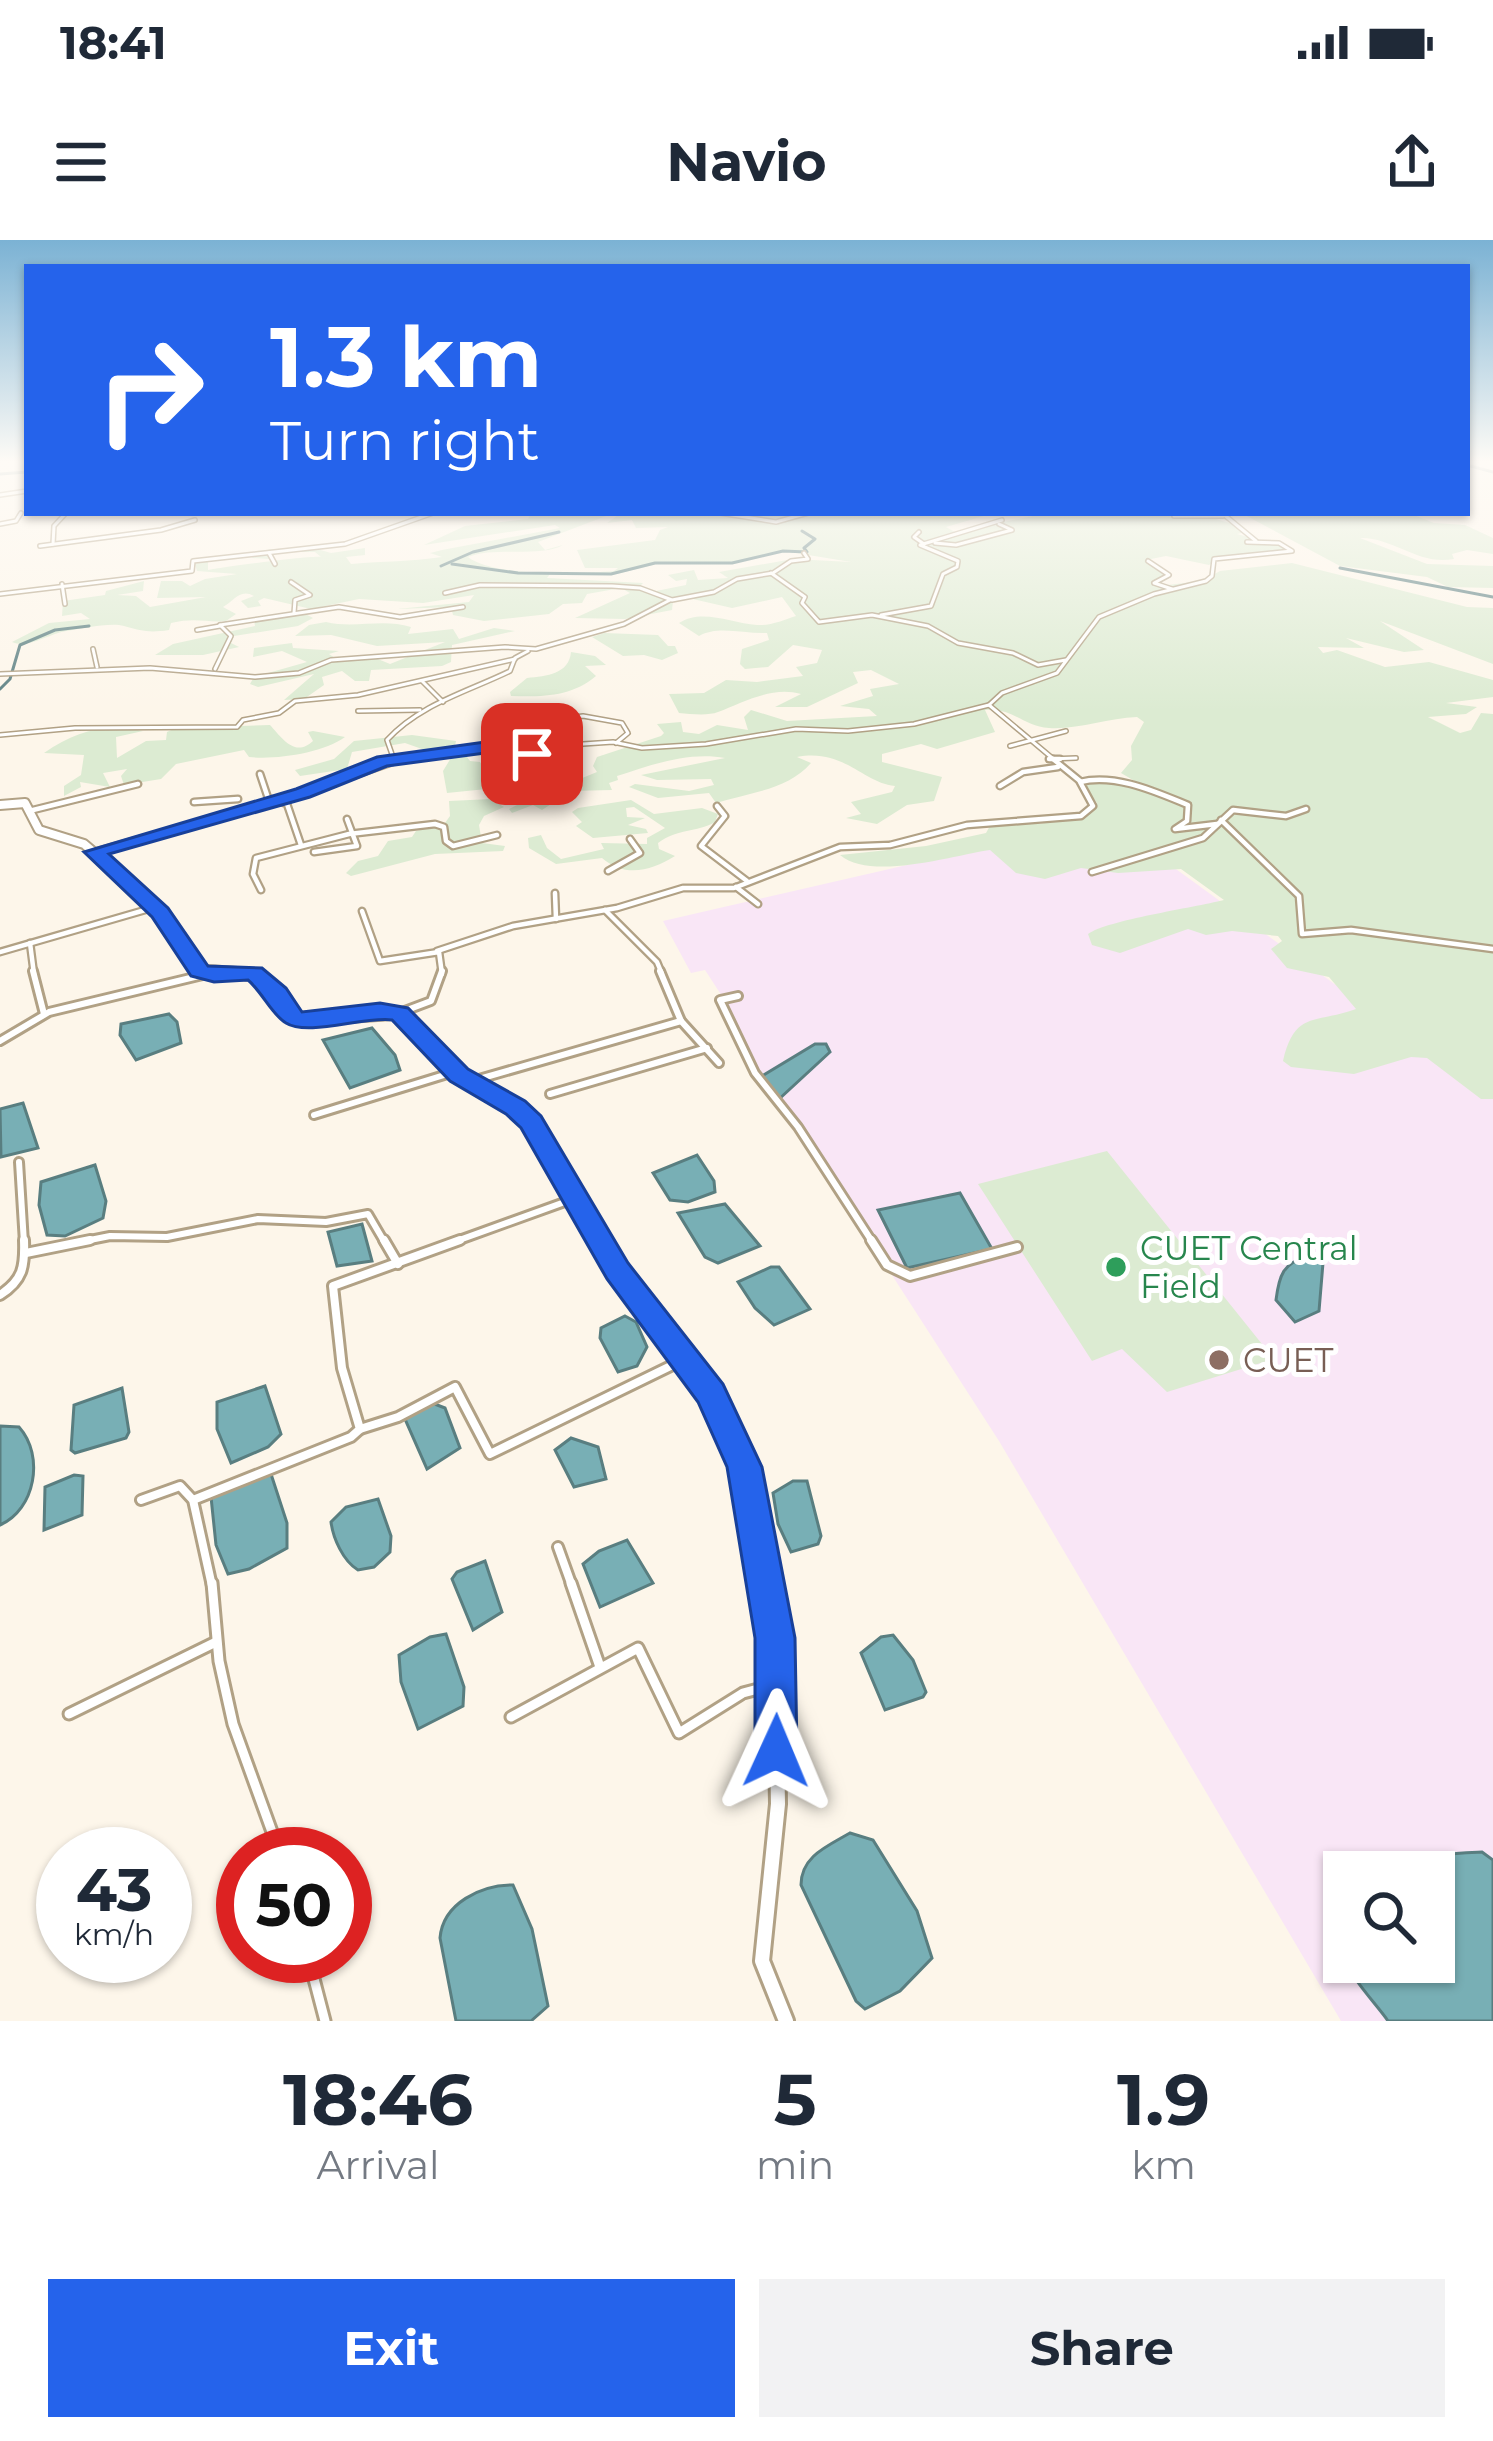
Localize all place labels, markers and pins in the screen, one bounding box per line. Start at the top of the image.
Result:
pin [481,703,583,805]
place label: CUET Central Field [1140,1228,1358,1306]
marker: CUET Central Field [1103,1254,1129,1280]
place label: CUET [1243,1340,1334,1380]
marker: CUET [1206,1347,1232,1373]

